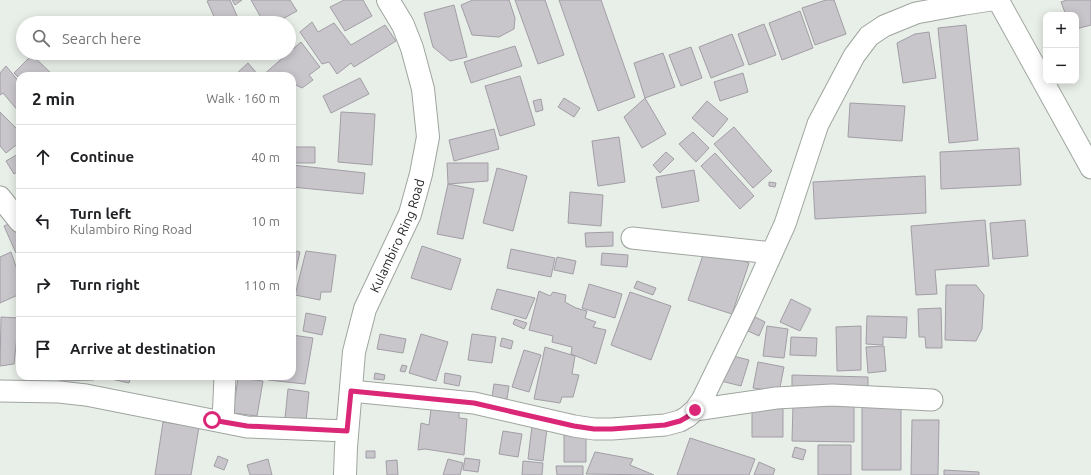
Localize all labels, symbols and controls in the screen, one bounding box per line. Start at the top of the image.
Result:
map controls [1043,12,1079,84]
button: + [1043,12,1079,48]
search box [16,16,296,60]
icon: search [30,27,52,49]
text: Search here [62,30,141,47]
button: − [1043,48,1079,84]
text: 2 min [32,89,75,108]
text: Walk · 160 m [206,91,280,105]
icon: ahead [32,146,54,168]
text: Continue [70,148,134,165]
text: 40 m [251,150,280,164]
street label: Kulambiro Ring Road [367,177,426,295]
text: Turn left [70,205,131,222]
icon: left [32,210,54,232]
text: 10 m [251,214,280,228]
text: Kulambiro Ring Road [70,222,192,236]
icon: right [32,274,54,296]
text: Turn right [70,276,140,293]
text: 110 m [244,278,280,292]
icon: arrive [32,338,54,360]
text: Arrive at destination [70,340,216,357]
route end [686,401,704,419]
route start [203,411,221,429]

